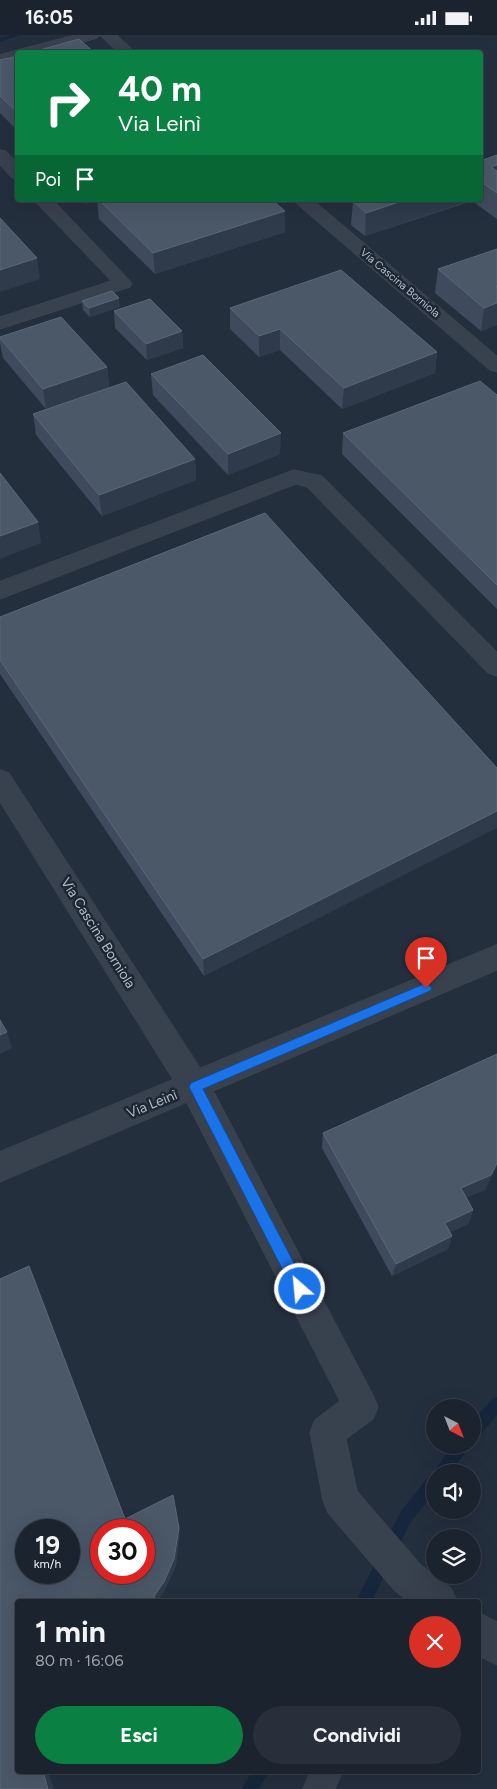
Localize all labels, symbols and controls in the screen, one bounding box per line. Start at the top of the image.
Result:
text: 16:05 [25,6,73,29]
text: 40 m [118,68,202,110]
icon: right [35,70,100,135]
text: Via Leinì [118,110,201,137]
icon: arrive [71,165,99,193]
text: Poi [35,168,61,191]
street label: Via Cascina Borniola [357,246,443,320]
street label: Via Cascina Borniola [57,874,139,992]
pin [405,937,447,988]
icon: arrive [412,944,440,972]
street label: Via Leinì [124,1086,180,1122]
position arrow [273,1262,325,1314]
north arrow [426,1399,481,1454]
map controls [426,1399,481,1584]
button: sound [426,1464,481,1519]
speed limit sign: 30 [90,1519,155,1584]
button: layers [426,1529,481,1584]
text: 19 [35,1530,60,1560]
text: km/h [34,1557,61,1571]
text: 1 min [35,1613,106,1650]
button: close [409,1616,461,1668]
text: 80 m · 16:06 [35,1651,124,1670]
button: Esci [35,1706,243,1764]
button: Condividi [253,1706,461,1764]

